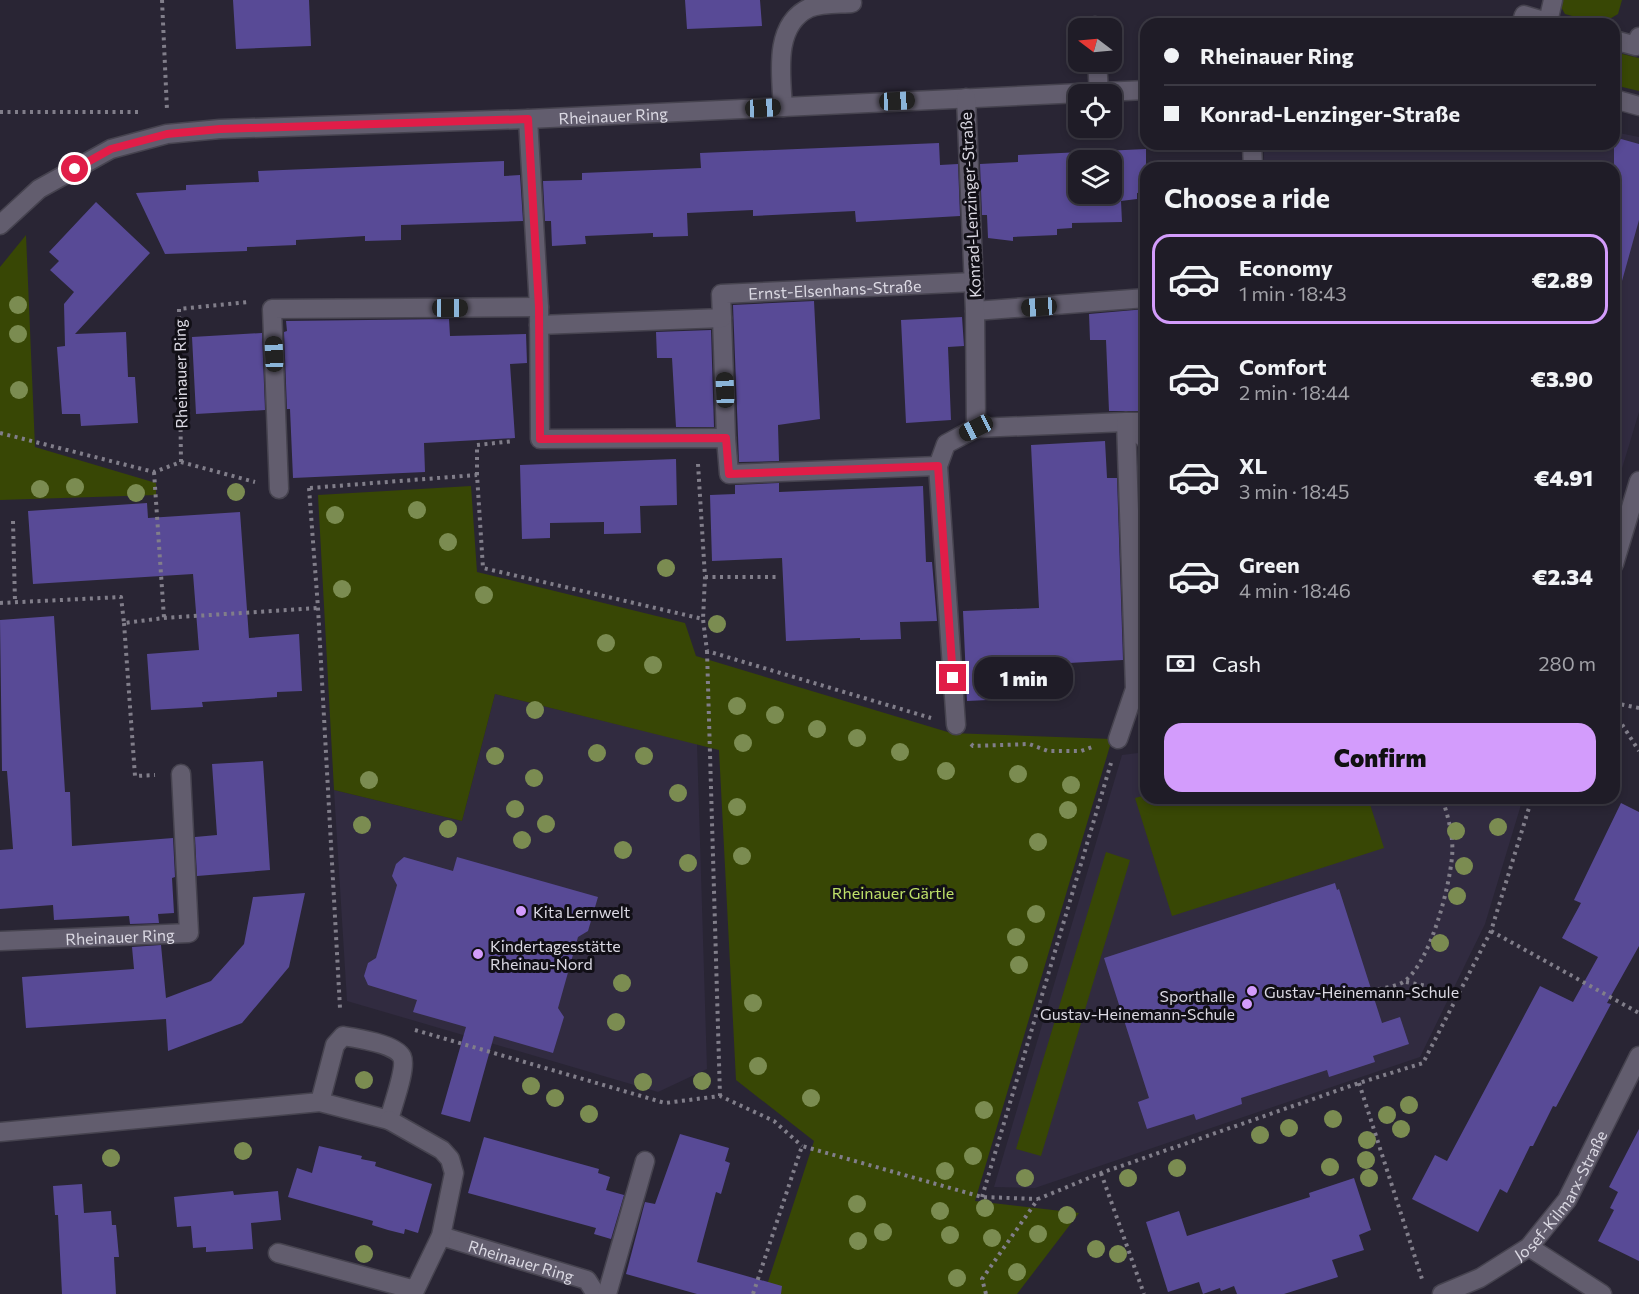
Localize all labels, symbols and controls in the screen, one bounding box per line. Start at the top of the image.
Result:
north arrow [1068,18,1122,72]
map controls [1068,18,1122,204]
text: Rheinauer Ring [1200,42,1354,69]
button: locate [1068,84,1122,138]
car [879,91,915,111]
car [745,98,781,118]
text: Konrad-Lenzinger-Straße [1200,100,1460,127]
street label: Rheinauer Ring [558,103,669,127]
street label: Konrad-Lenzinger-Straße [956,112,984,298]
button: layers [1068,150,1122,204]
route start [61,155,88,182]
text: Choose a ride [1164,181,1330,214]
icon: car [1167,252,1221,306]
text: Economy [1239,254,1333,281]
text: €2.89 [1531,266,1593,293]
street label: Ernst-Elsenhans-Straße [748,275,922,302]
text: 1 min · 18:43 [1239,281,1347,305]
car [1020,297,1058,317]
car [432,299,468,317]
street label: Rheinauer Ring [170,319,190,429]
car [264,336,284,372]
icon: car [1167,351,1221,405]
text: Comfort [1239,353,1327,380]
text: €3.90 [1530,365,1593,392]
car [715,372,735,408]
text: 2 min · 18:44 [1239,380,1350,404]
car [956,412,996,444]
icon: car [1167,450,1221,504]
text: XL [1239,452,1267,479]
text: €4.91 [1534,464,1593,491]
text: 3 min · 18:45 [1239,479,1350,503]
icon: car [1167,549,1221,603]
text: Green [1239,551,1300,578]
text: €2.34 [1532,563,1593,590]
text: 4 min · 18:46 [1239,578,1351,602]
icon: cash [1164,647,1197,680]
text: Cash [1212,650,1261,677]
text: 280 m [1538,651,1596,675]
callout: 1 min [974,657,1073,699]
route end [939,664,966,691]
text: 1 min [999,666,1048,690]
button: Confirm [1164,723,1596,792]
park label: Rheinauer Gärtle [832,883,954,902]
place label: Kita Lernwelt [533,902,631,921]
marker: Kita Lernwelt [514,904,528,918]
street label: Rheinauer Ring [65,924,175,948]
place label: Kindertagesstätte Rheinau-Nord [490,936,621,973]
marker: Kindertagesstätte Rheinau-Nord [471,947,485,961]
place label: Gustav-Heinemann-Schule [1264,982,1459,1001]
marker: Gustav-Heinemann-Schule [1245,984,1259,998]
place label: Sporthalle Gustav-Heinemann-Schule [1040,986,1235,1023]
marker: Sporthalle Gustav-Heinemann-Schule [1240,997,1254,1011]
street label: Josef-Kilmarx-Straße [1510,1127,1610,1264]
street label: Rheinauer Ring [466,1235,577,1285]

